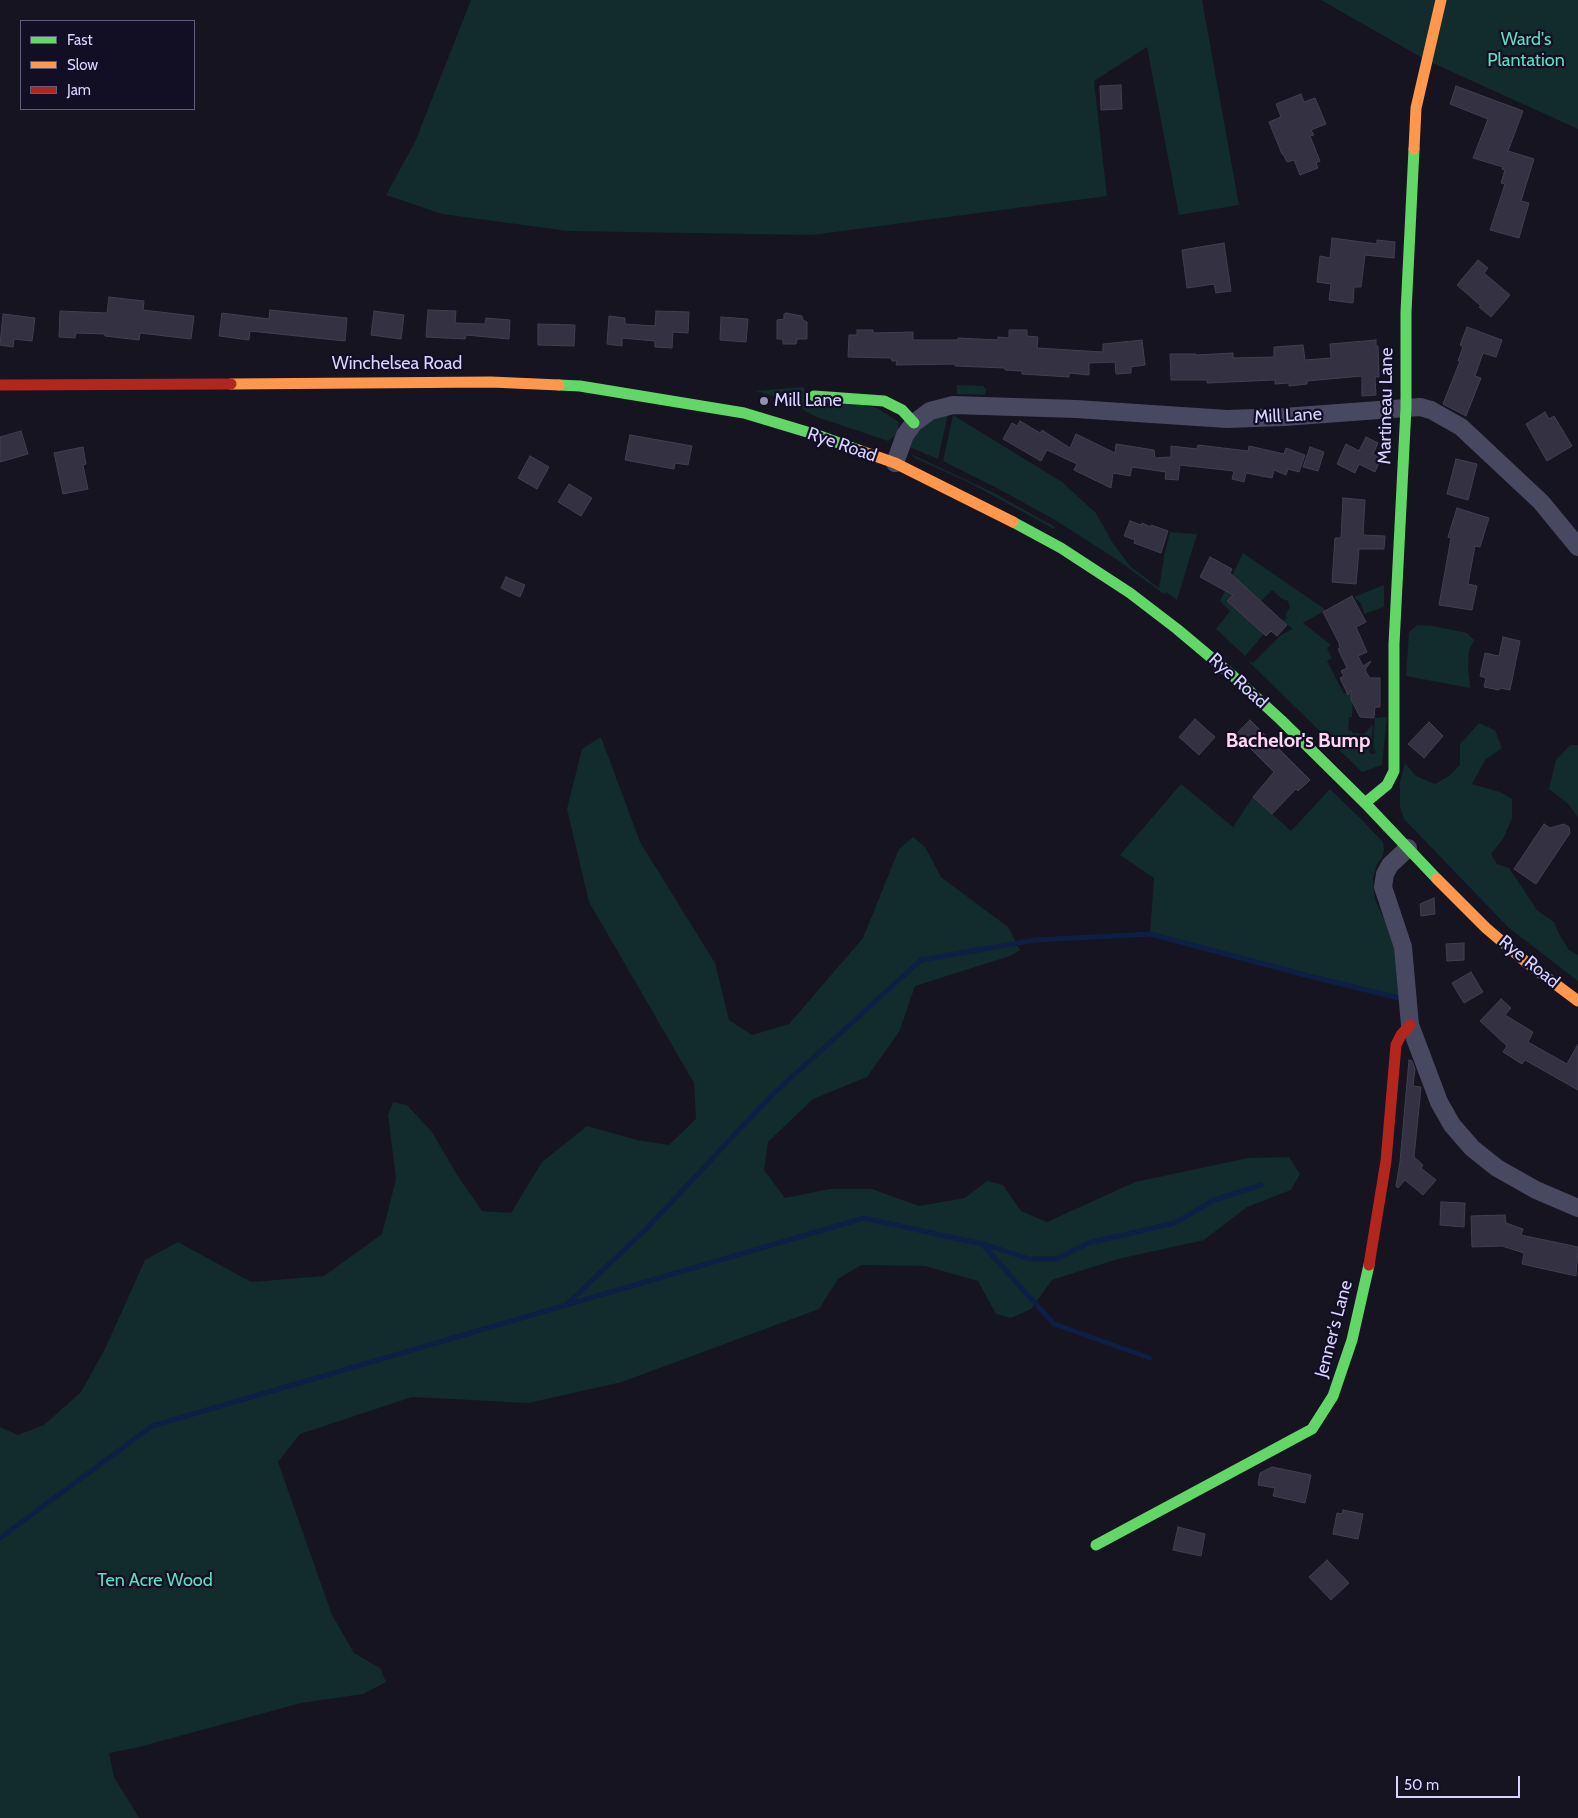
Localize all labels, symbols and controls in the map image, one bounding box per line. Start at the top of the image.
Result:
legend [20,20,195,110]
park label: Ward's Plantation [1487,29,1565,72]
text: Fast [67,31,92,49]
text: Slow [67,56,98,74]
text: Jam [67,81,91,99]
street label: Martineau Lane [1374,347,1398,465]
street label: Winchelsea Road [332,353,462,375]
place label: Mill Lane [774,390,842,412]
marker: Mill Lane [758,395,770,407]
street label: Mill Lane [1254,403,1322,429]
street label: Rye Road [804,423,880,467]
street label: Rye Road [1204,649,1272,713]
district label: Bachelor's Bump [1226,729,1370,753]
street label: Rye Road [1494,931,1564,993]
street label: Jenner's Lane [1311,1278,1357,1380]
park label: Ten Acre Wood [97,1570,213,1592]
scale bar [1398,1766,1522,1798]
text: 50 m [1404,1776,1439,1794]

